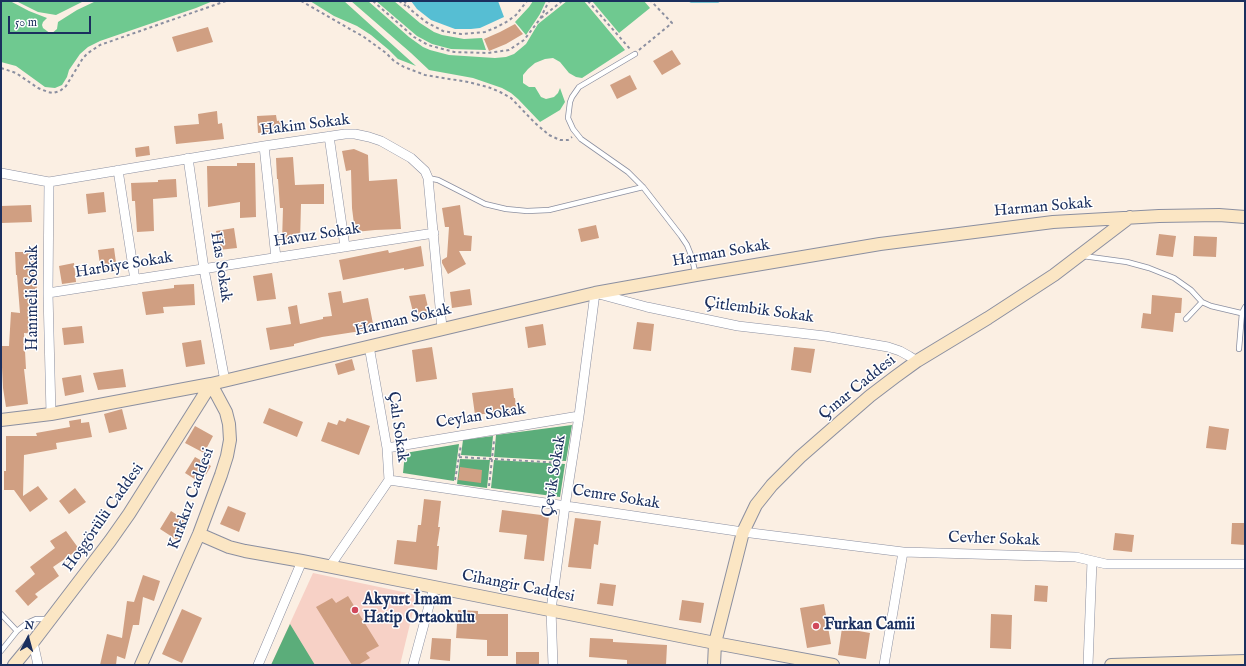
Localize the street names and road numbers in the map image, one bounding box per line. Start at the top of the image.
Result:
street label: Hakim Sokak [259,111,351,141]
street label: Harman Sokak [993,194,1093,222]
street label: Havuz Sokak [272,220,362,252]
street label: Has Sokak [205,231,235,303]
street label: Harman Sokak [671,236,771,272]
street label: Hanımeli Sokak [24,245,44,351]
street label: Harbiye Sokak [74,249,174,283]
street label: Çitlembik Sokak [703,294,815,328]
street label: Harman Sokak [353,301,453,341]
street label: Çınar Caddesi [816,351,900,425]
street label: Çalı Sokak [383,390,411,464]
street label: Ceylan Sokak [435,400,527,434]
street label: Çevik Sokak [539,433,571,519]
street label: Kırkkız Caddesi [165,446,219,552]
street label: Hoşgörülü Caddesi [59,460,149,576]
street label: Cemre Sokak [571,482,661,514]
street label: Cevher Sokak [948,529,1040,551]
street label: Cihangir Caddesi [460,567,576,607]

